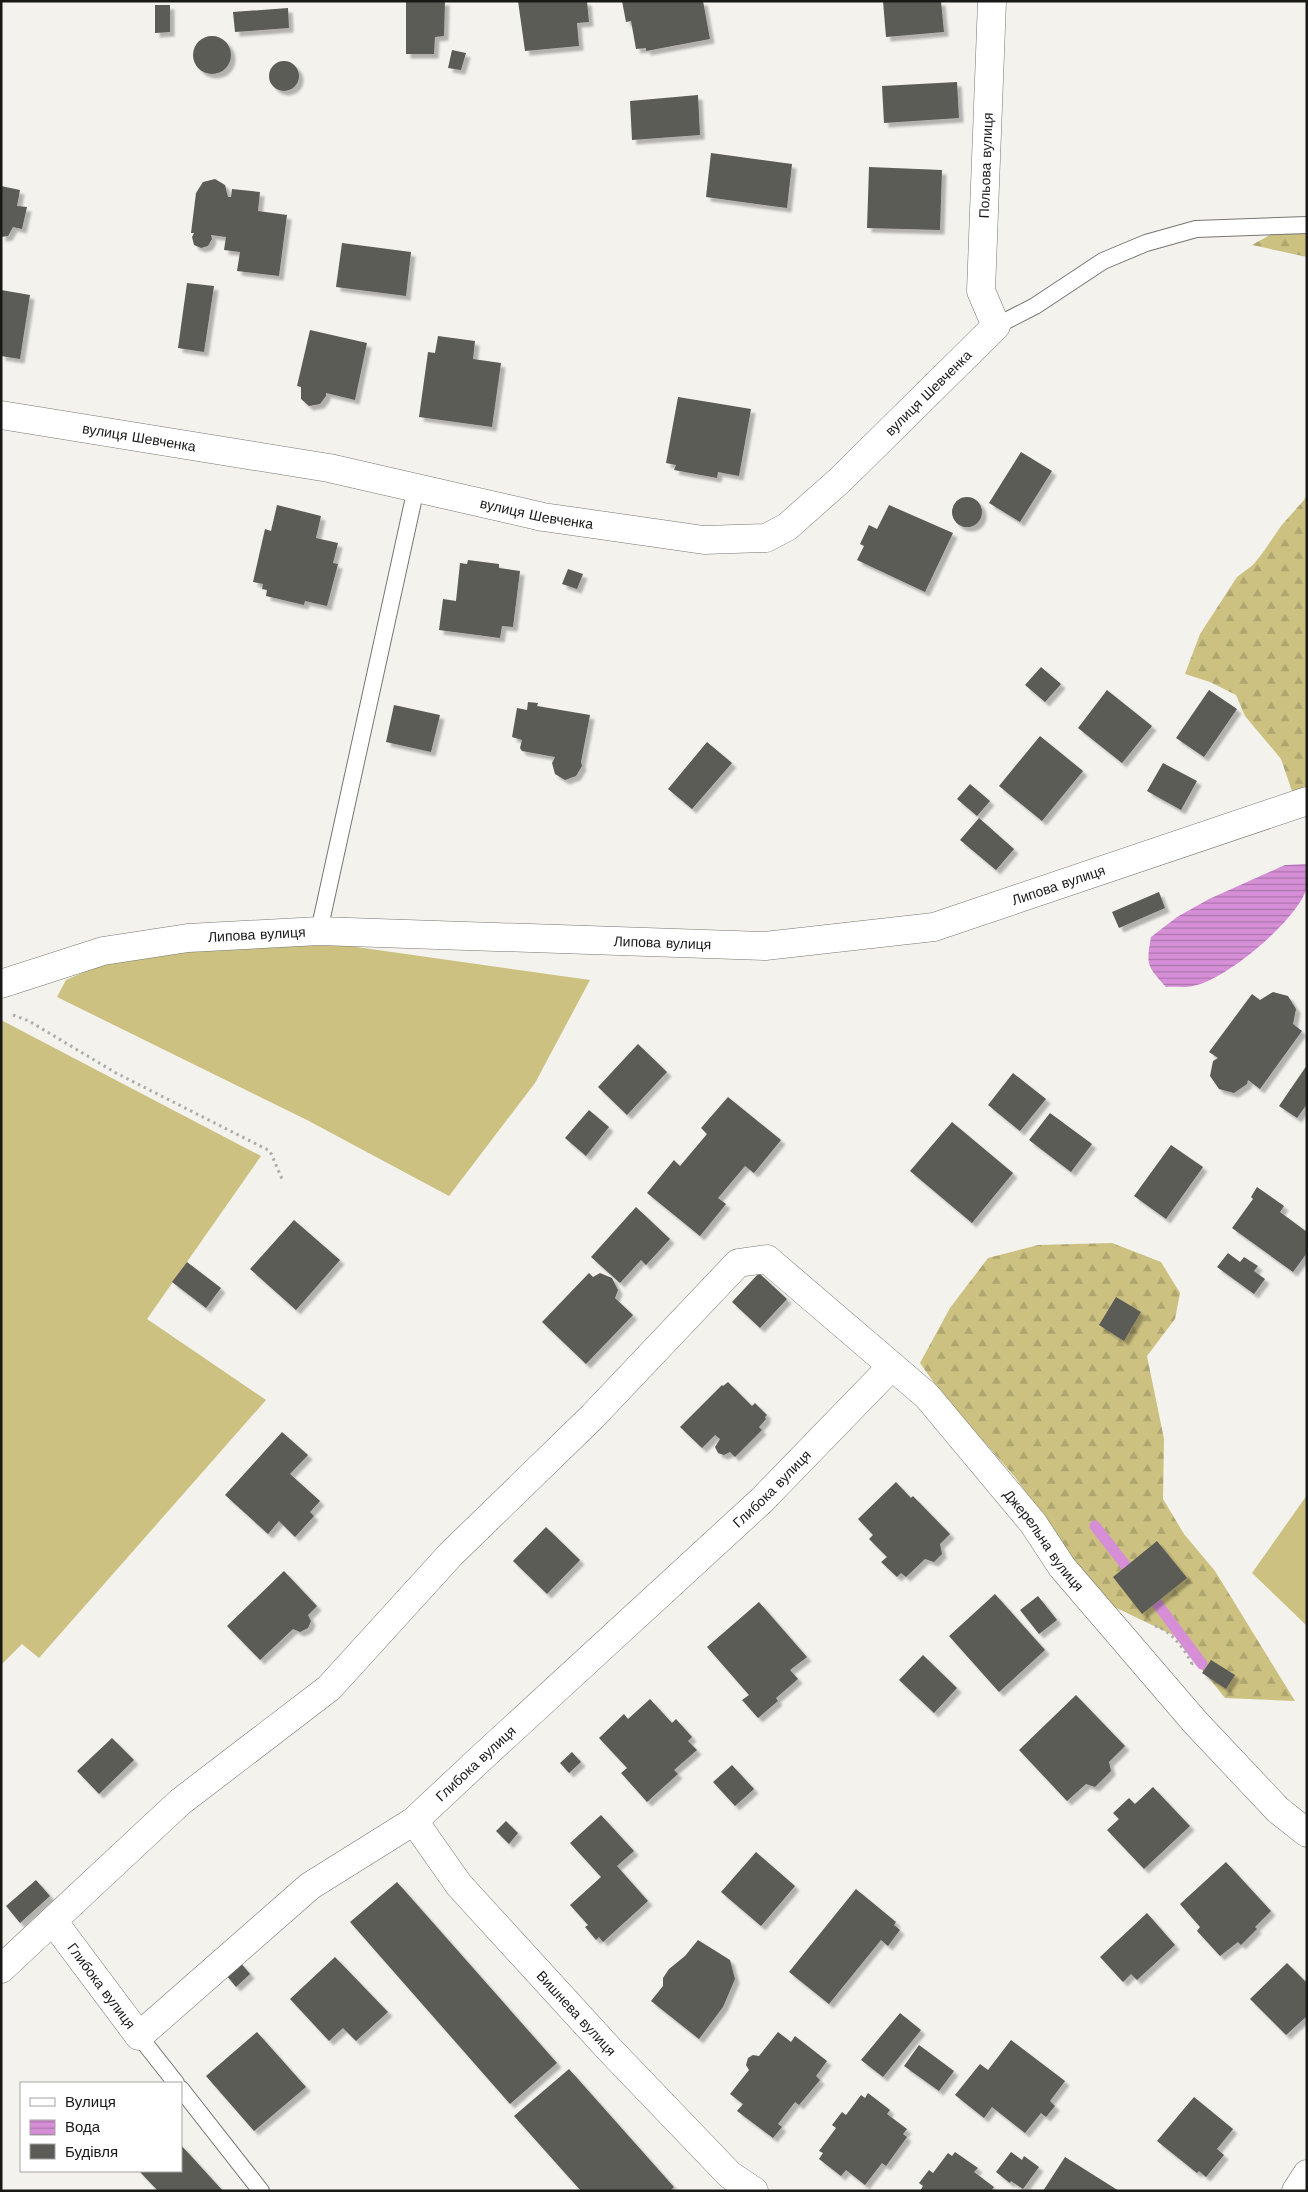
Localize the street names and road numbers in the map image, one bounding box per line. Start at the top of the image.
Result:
street label: Польова вулиця [976,112,996,219]
street label: вулиця Шевченка [882,347,975,439]
street label: вулиця Шевченка [81,420,197,454]
street label: вулиця Шевченка [479,495,594,532]
street label: Липова вулиця [1010,862,1107,908]
street label: Липова вулиця [207,924,306,945]
street label: Липова вулиця [613,933,712,952]
street label: Глибока вулиця [730,1447,814,1531]
street label: Джерельна вулиця [1000,1486,1087,1594]
street label: Глибока вулиця [432,1723,519,1804]
street label: Глибока вулиця [64,1940,139,2032]
street label: Вишнева вулиця [534,1967,619,2059]

